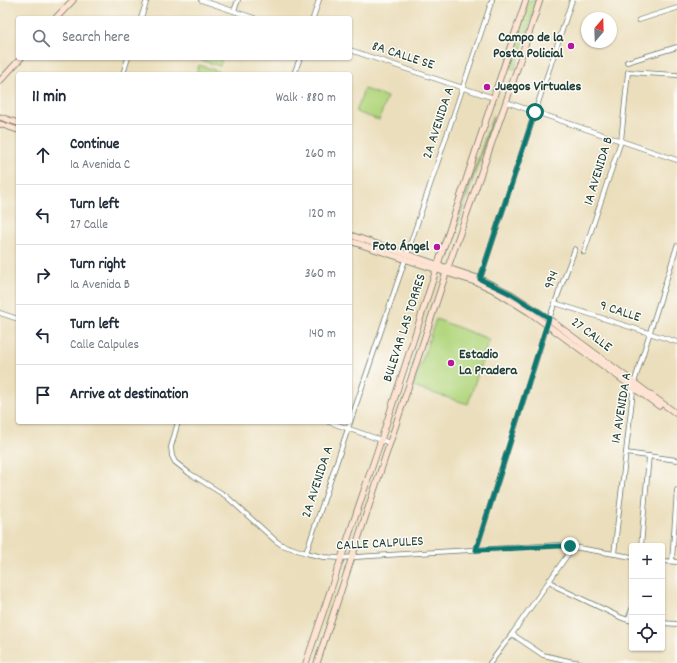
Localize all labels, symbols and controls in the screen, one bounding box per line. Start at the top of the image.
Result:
north arrow [581,12,617,48]
search box [16,16,352,60]
icon: search [30,27,52,49]
text: Search here [62,27,130,49]
place label: Campo de la Posta Policial [493,28,564,64]
street label: 8A CALLE SE [369,37,437,76]
marker: Campo de la Posta Policial [566,41,576,51]
place label: Juegos Virtuales [495,77,581,97]
marker: Juegos Virtuales [482,82,492,92]
street label: 2A AVENIDA A [418,84,460,162]
text: 11 min [32,86,66,110]
text: Walk · 880 m [276,89,336,108]
route start [526,103,544,121]
text: Continue [70,134,119,156]
street label: 1A AVENIDA B [579,134,619,208]
icon: ahead [32,144,54,166]
text: 260 m [305,145,336,164]
text: 1a Avenida C [70,156,130,175]
text: Turn left [70,194,119,216]
icon: left [32,204,54,226]
text: 120 m [308,205,336,224]
text: 27 Calle [70,216,108,235]
place label: Foto Ángel [373,237,430,257]
marker: Foto Ángel [432,242,442,252]
text: Turn right [70,254,126,276]
icon: right [32,264,54,286]
text: 360 m [305,265,336,284]
street label: 994 [539,268,565,292]
street label: BULEVAR LAS TORRES [378,271,432,385]
text: 1a Avenida B [70,276,130,295]
street label: 9 CALLE [597,296,644,328]
street label: 27 CALLE [566,313,616,358]
text: Turn left [70,314,119,336]
icon: left [32,324,54,346]
text: 140 m [309,325,336,344]
text: Calle Calpules [70,336,139,355]
place label: Estadio La Pradera [459,345,519,381]
marker: Estadio La Pradera [446,358,456,368]
street label: 1A AVENIDA A [607,371,638,445]
icon: arrive [32,384,54,406]
text: Arrive at destination [70,384,188,406]
street label: 2A AVENIDA A [297,443,339,521]
street label: CALLE CALPULES [336,532,424,556]
route end [561,537,579,555]
map controls [629,543,665,651]
button: + [629,543,665,579]
button: − [629,579,665,615]
button: locate [629,615,665,651]

